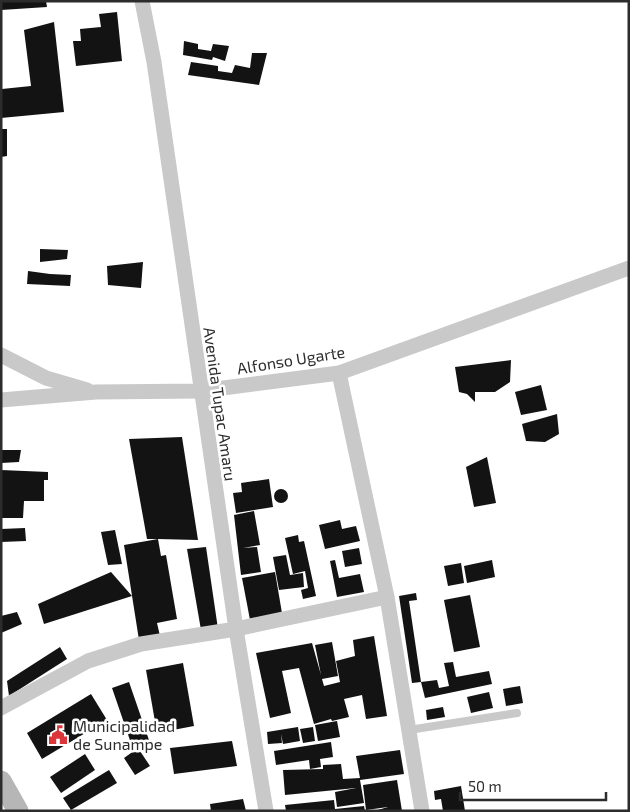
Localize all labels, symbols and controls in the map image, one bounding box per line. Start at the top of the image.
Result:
street label: Avenida Tupac Amaru [200,326,241,482]
street label: Alfonso Ugarte [236,342,346,377]
place label: Municipalidad de Sunampe [73,716,175,753]
public building icon: Municipalidad de Sunampe [47,724,69,746]
scale bar [460,770,606,802]
text: 50 m [468,777,502,795]

